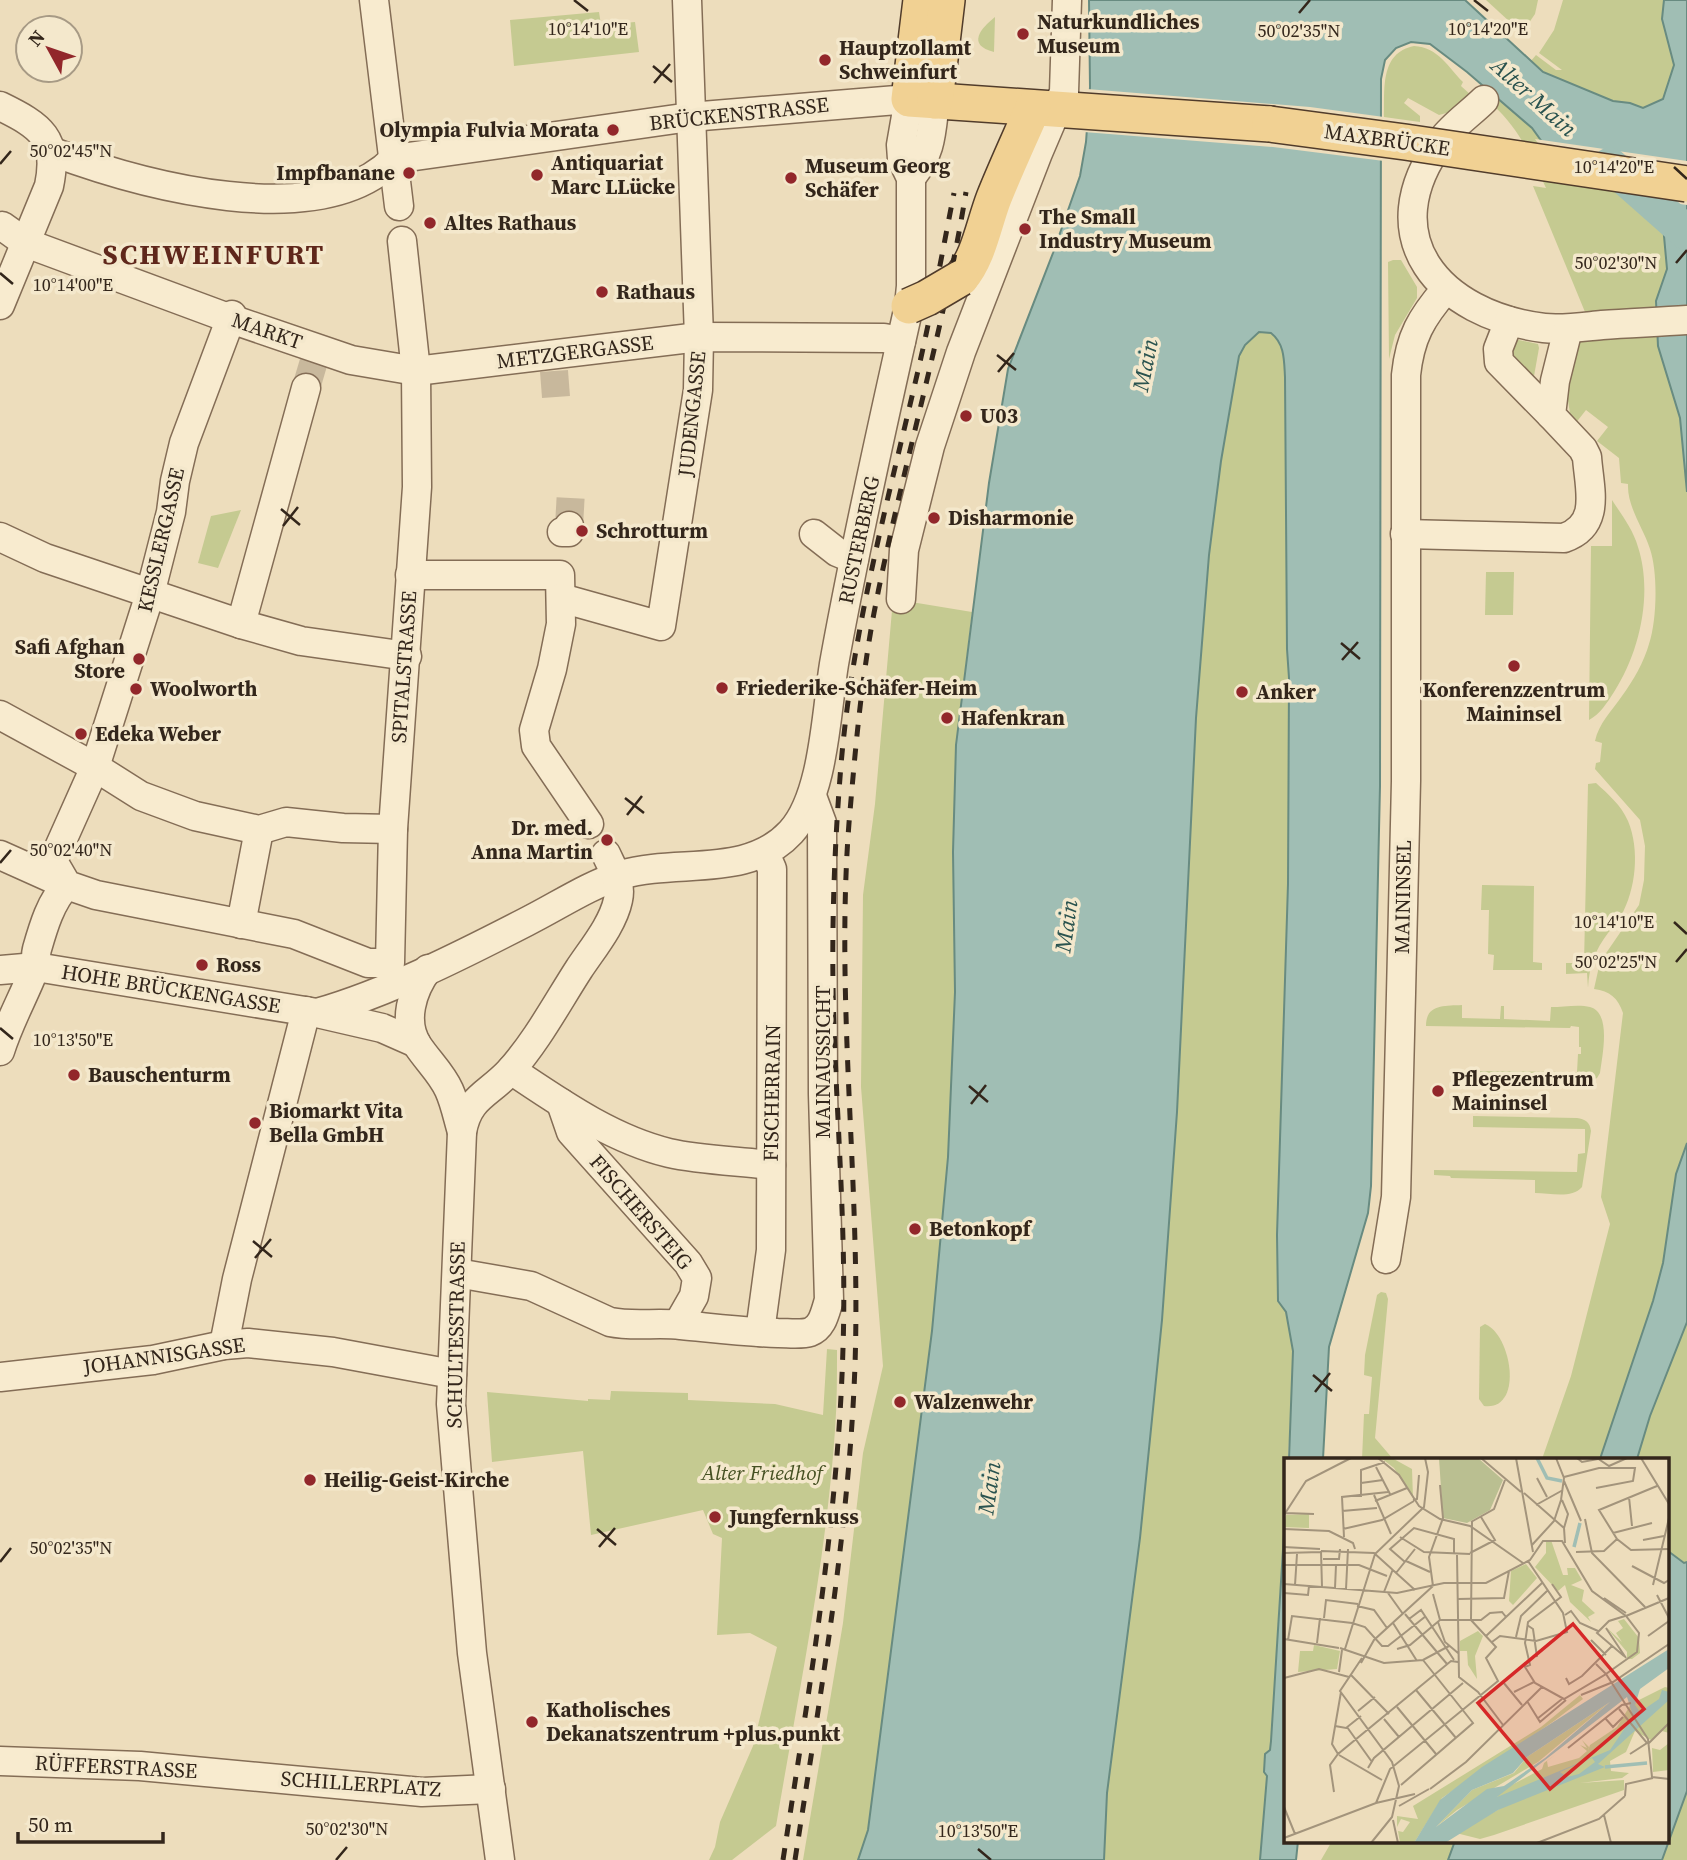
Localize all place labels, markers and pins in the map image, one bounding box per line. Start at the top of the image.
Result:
place label: Naturkundliches Museum [1037,7,1200,60]
marker: Naturkundliches Museum [1015,26,1031,42]
place label: Hauptzollamt Schweinfurt [839,33,972,86]
marker: Hauptzollamt Schweinfurt [817,52,833,68]
place label: Olympia Fulvia Morata [379,115,600,144]
marker: Olympia Fulvia Morata [605,122,621,138]
place label: Antiquariat Marc LLücke [551,148,675,201]
place label: Museum Georg Schäfer [805,151,951,204]
place label: Impfbanane [276,158,395,187]
marker: Impfbanane [401,165,417,181]
marker: Antiquariat Marc LLücke [529,167,545,183]
marker: Museum Georg Schäfer [783,170,799,186]
place label: The Small Industry Museum [1039,202,1211,255]
place label: Altes Rathaus [444,208,577,237]
marker: Altes Rathaus [422,215,438,231]
marker: The Small Industry Museum [1017,221,1033,237]
place label: Rathaus [616,277,695,306]
marker: Rathaus [594,284,610,300]
place label: U03 [980,401,1018,430]
marker: U03 [958,408,974,424]
place label: Disharmonie [948,503,1074,532]
marker: Disharmonie [926,510,942,526]
place label: Schrotturm [596,516,708,545]
marker: Schrotturm [574,523,590,539]
place label: Safi Afghan Store [15,632,125,685]
marker: Safi Afghan Store [131,651,147,667]
marker: Konferenzzentrum Maininsel [1506,658,1522,674]
place label: Friederike-Schäfer-Heim [736,673,977,702]
place label: Woolworth [150,674,257,703]
place label: Konferenzzentrum Maininsel [1423,675,1605,728]
place label: Anker [1256,677,1316,706]
marker: Friederike-Schäfer-Heim [714,680,730,696]
marker: Woolworth [128,681,144,697]
marker: Anker [1234,684,1250,700]
place label: Hafenkran [961,703,1065,732]
marker: Hafenkran [939,710,955,726]
place label: Edeka Weber [95,719,221,748]
marker: Edeka Weber [73,726,89,742]
place label: Dr. med. Anna Martin [471,813,593,866]
marker: Dr. med. Anna Martin [599,832,615,848]
place label: Ross [216,950,261,979]
marker: Ross [194,957,210,973]
place label: Bauschenturm [88,1060,231,1089]
place label: Pflegezentrum Maininsel [1452,1064,1594,1117]
marker: Bauschenturm [66,1067,82,1083]
marker: Pflegezentrum Maininsel [1430,1083,1446,1099]
place label: Biomarkt Vita Bella GmbH [269,1096,404,1149]
marker: Biomarkt Vita Bella GmbH [247,1115,263,1131]
place label: Betonkopf [929,1214,1033,1243]
marker: Betonkopf [907,1221,923,1237]
place label: Walzenwehr [914,1387,1033,1416]
marker: Walzenwehr [892,1394,908,1410]
place label: Heilig-Geist-Kirche [324,1465,509,1494]
marker: Heilig-Geist-Kirche [302,1472,318,1488]
place label: Jungfernkuss [727,1502,859,1531]
marker: Jungfernkuss [707,1509,723,1525]
place label: Katholisches Dekanatszentrum +plus.punkt [546,1695,841,1748]
marker: Katholisches Dekanatszentrum +plus.punkt [524,1714,540,1730]

